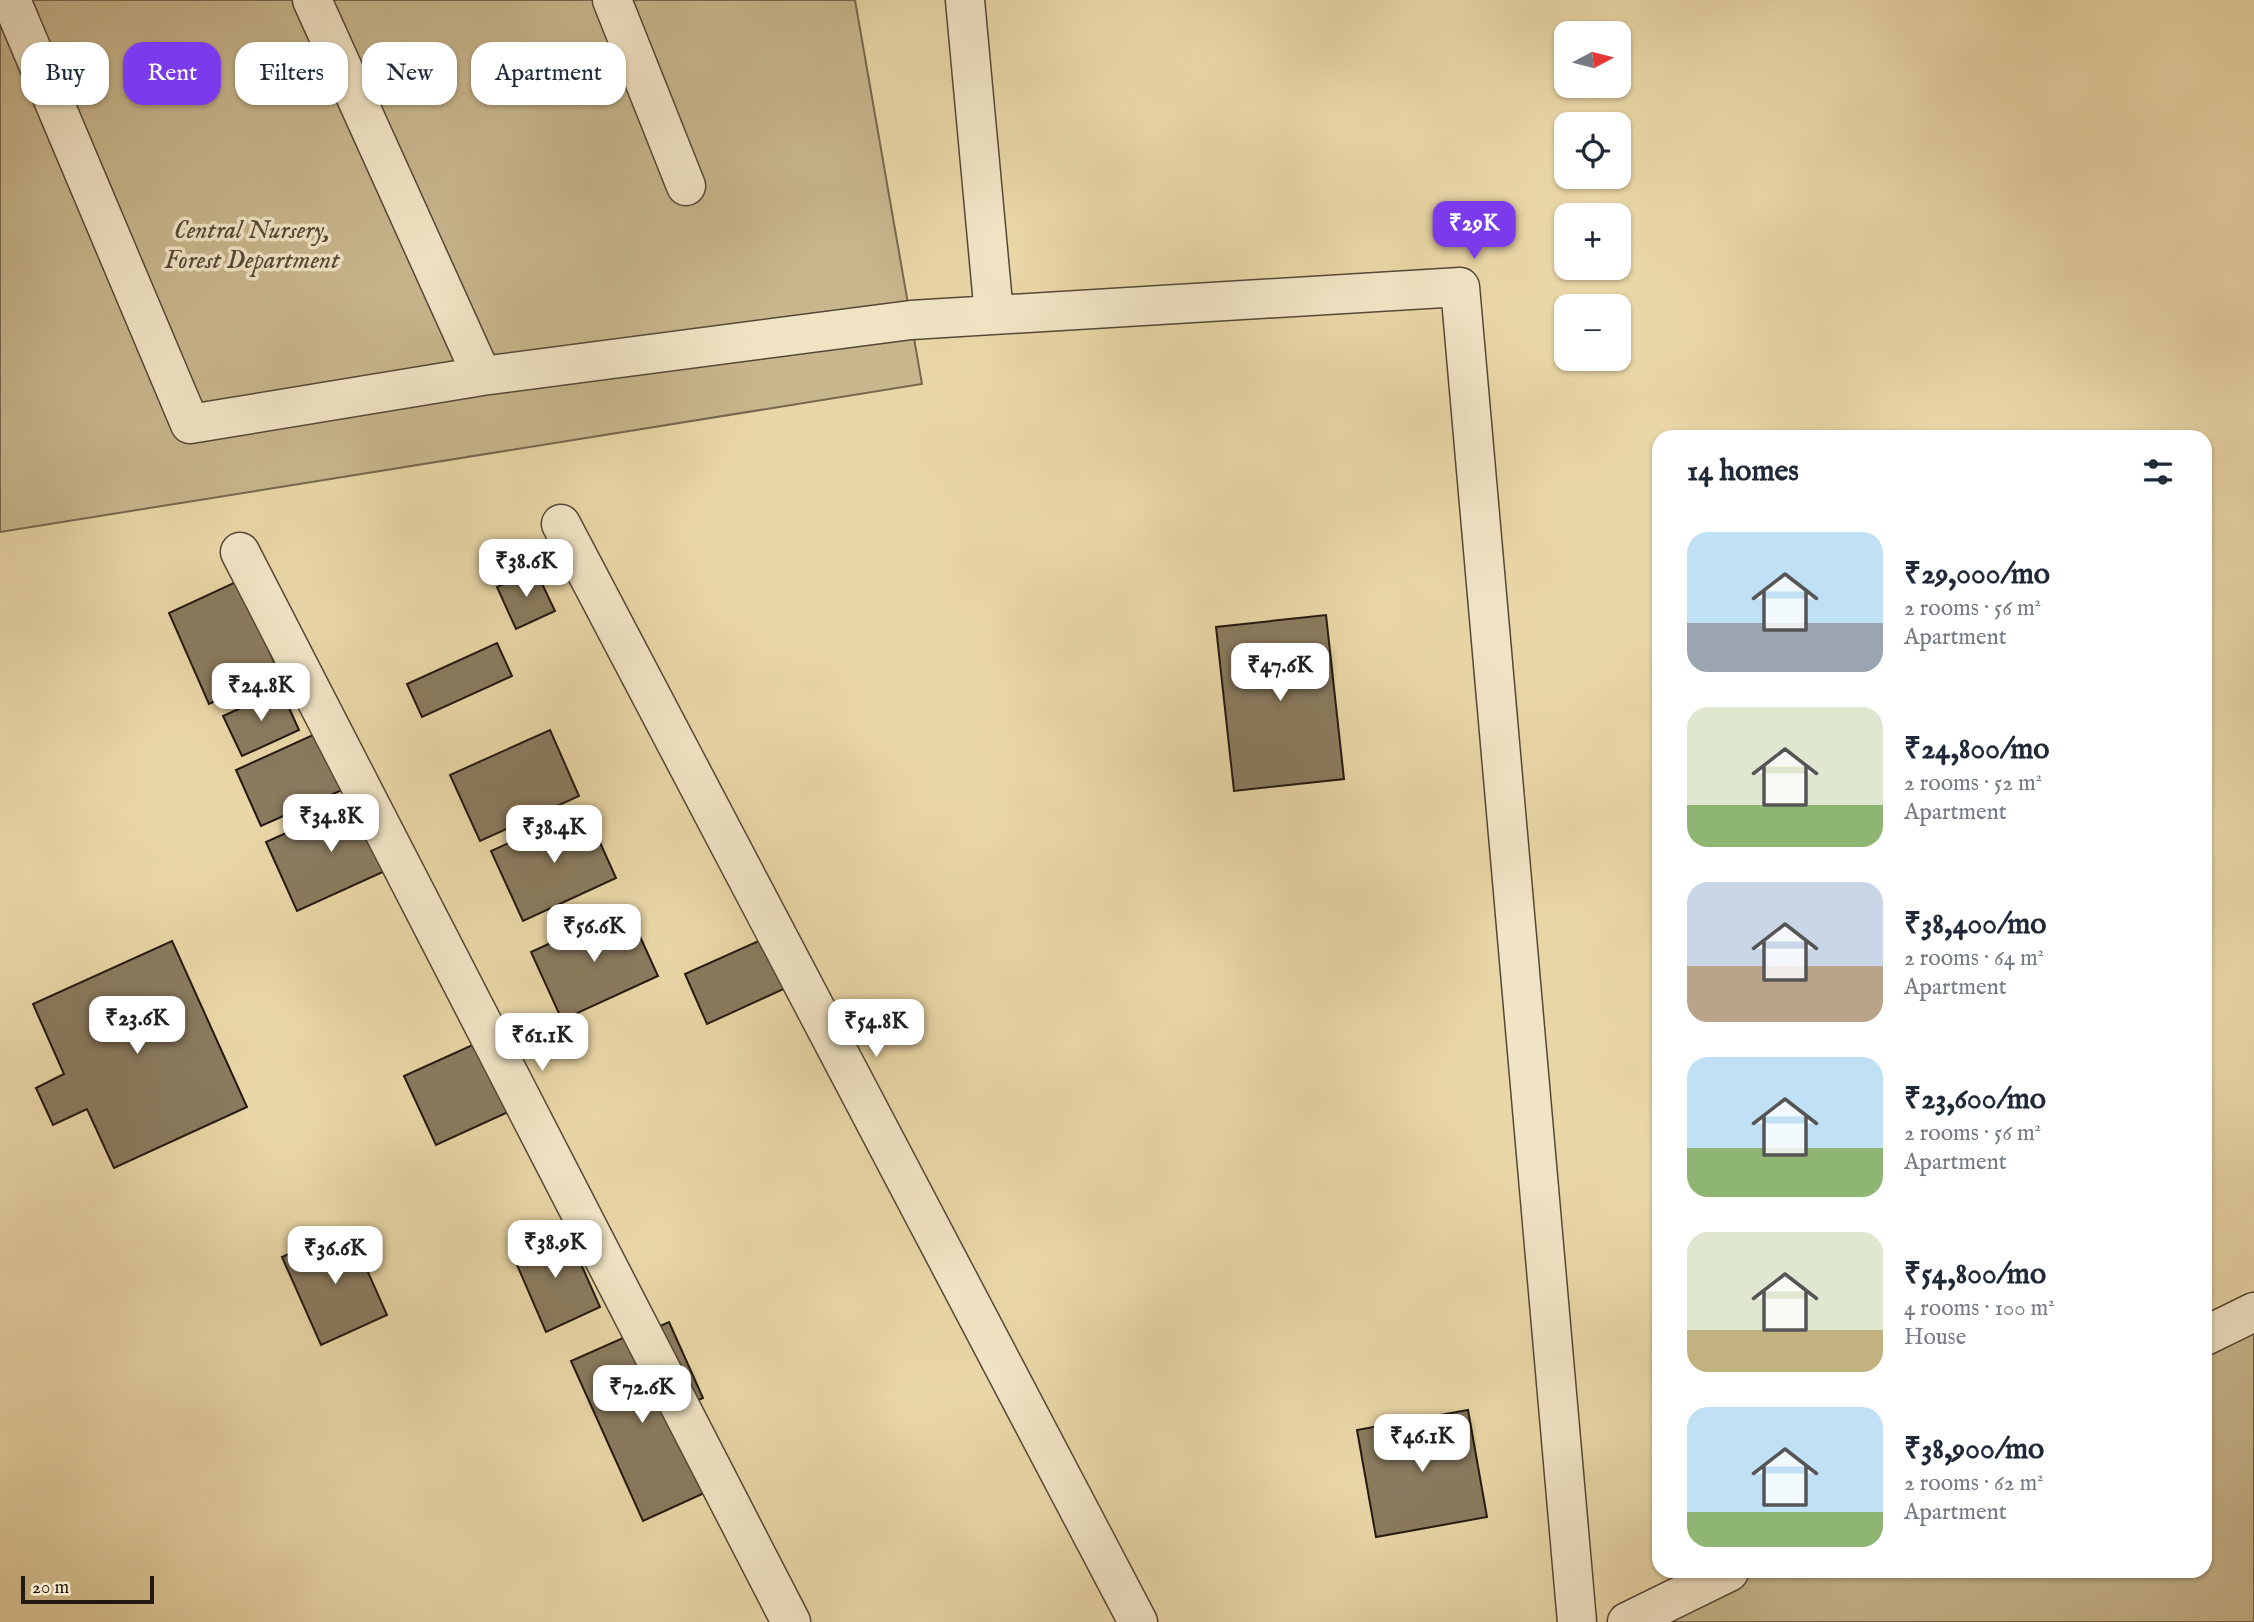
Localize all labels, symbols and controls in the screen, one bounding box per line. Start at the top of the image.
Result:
north arrow [1554,21,1631,98]
map controls [1554,21,1631,371]
chip: Buy [21,42,109,105]
chip: Rent [123,42,221,105]
chip: Filters [235,42,348,105]
chip: New [362,42,457,105]
chip: Apartment [471,42,626,105]
button: locate [1554,112,1631,189]
pin: ₹29K [1433,202,1515,261]
button: + [1554,203,1631,280]
text: ₹29K [1449,209,1499,238]
park label: Central Nursery, Forest Department [164,214,341,277]
button: − [1554,294,1631,371]
text: 14 homes [1687,453,1799,491]
icon: filters [2139,453,2177,491]
pin: ₹38.6K [469,540,583,599]
text: ₹38.6K [495,547,557,576]
text: ₹29,000/mo [1904,556,2050,594]
icon: home [1743,560,1827,644]
text: 2 rooms · 56 m² [1904,594,2041,623]
text: Apartment [1904,623,2007,652]
pin: ₹47.6K [1223,644,1337,703]
text: ₹47.6K [1247,651,1313,680]
pin: ₹24.8K [204,664,318,723]
text: ₹24.8K [228,671,294,700]
text: ₹24,800/mo [1904,731,2049,769]
icon: home [1743,735,1827,819]
text: 2 rooms · 52 m² [1904,769,2042,798]
pin: ₹34.8K [274,794,388,854]
text: Apartment [1904,798,2007,827]
text: ₹34.8K [299,802,363,831]
pin: ₹38.4K [497,806,611,865]
text: ₹38.4K [522,813,586,842]
pin: ₹56.6K [537,904,651,964]
text: ₹38,400/mo [1904,906,2046,944]
icon: home [1743,910,1827,994]
text: ₹56.6K [563,912,625,941]
text: 2 rooms · 64 m² [1904,944,2044,973]
text: Apartment [1904,973,2007,1002]
pin: ₹23.6K [80,996,194,1056]
pin: ₹54.8K [819,1000,933,1059]
text: ₹23.6K [105,1004,169,1033]
text: ₹54.8K [844,1007,908,1036]
pin: ₹61.1K [485,1014,599,1073]
text: ₹61.1K [511,1021,573,1050]
text: ₹23,600/mo [1904,1081,2046,1119]
icon: home [1743,1085,1827,1169]
text: 2 rooms · 56 m² [1904,1119,2041,1148]
text: Apartment [1904,1148,2007,1177]
pin: ₹38.9K [498,1220,612,1280]
pin: ₹36.6K [278,1226,392,1286]
text: ₹38.9K [524,1228,586,1257]
text: ₹36.6K [304,1234,366,1263]
text: ₹54,800/mo [1904,1256,2046,1294]
icon: home [1743,1260,1827,1344]
text: 4 rooms · 100 m² [1904,1294,2055,1323]
text: House [1904,1323,1966,1352]
pin: ₹72.6K [585,1366,699,1425]
text: ₹72.6K [609,1373,675,1402]
pin: ₹46.1K [1365,1414,1479,1474]
text: ₹46.1K [1390,1422,1454,1451]
text: ₹38,900/mo [1904,1431,2044,1469]
icon: home [1743,1435,1827,1519]
text: 2 rooms · 62 m² [1904,1469,2044,1498]
text: Apartment [1904,1498,2007,1527]
scale bar [21,1573,154,1605]
text: 20 m [32,1576,69,1600]

